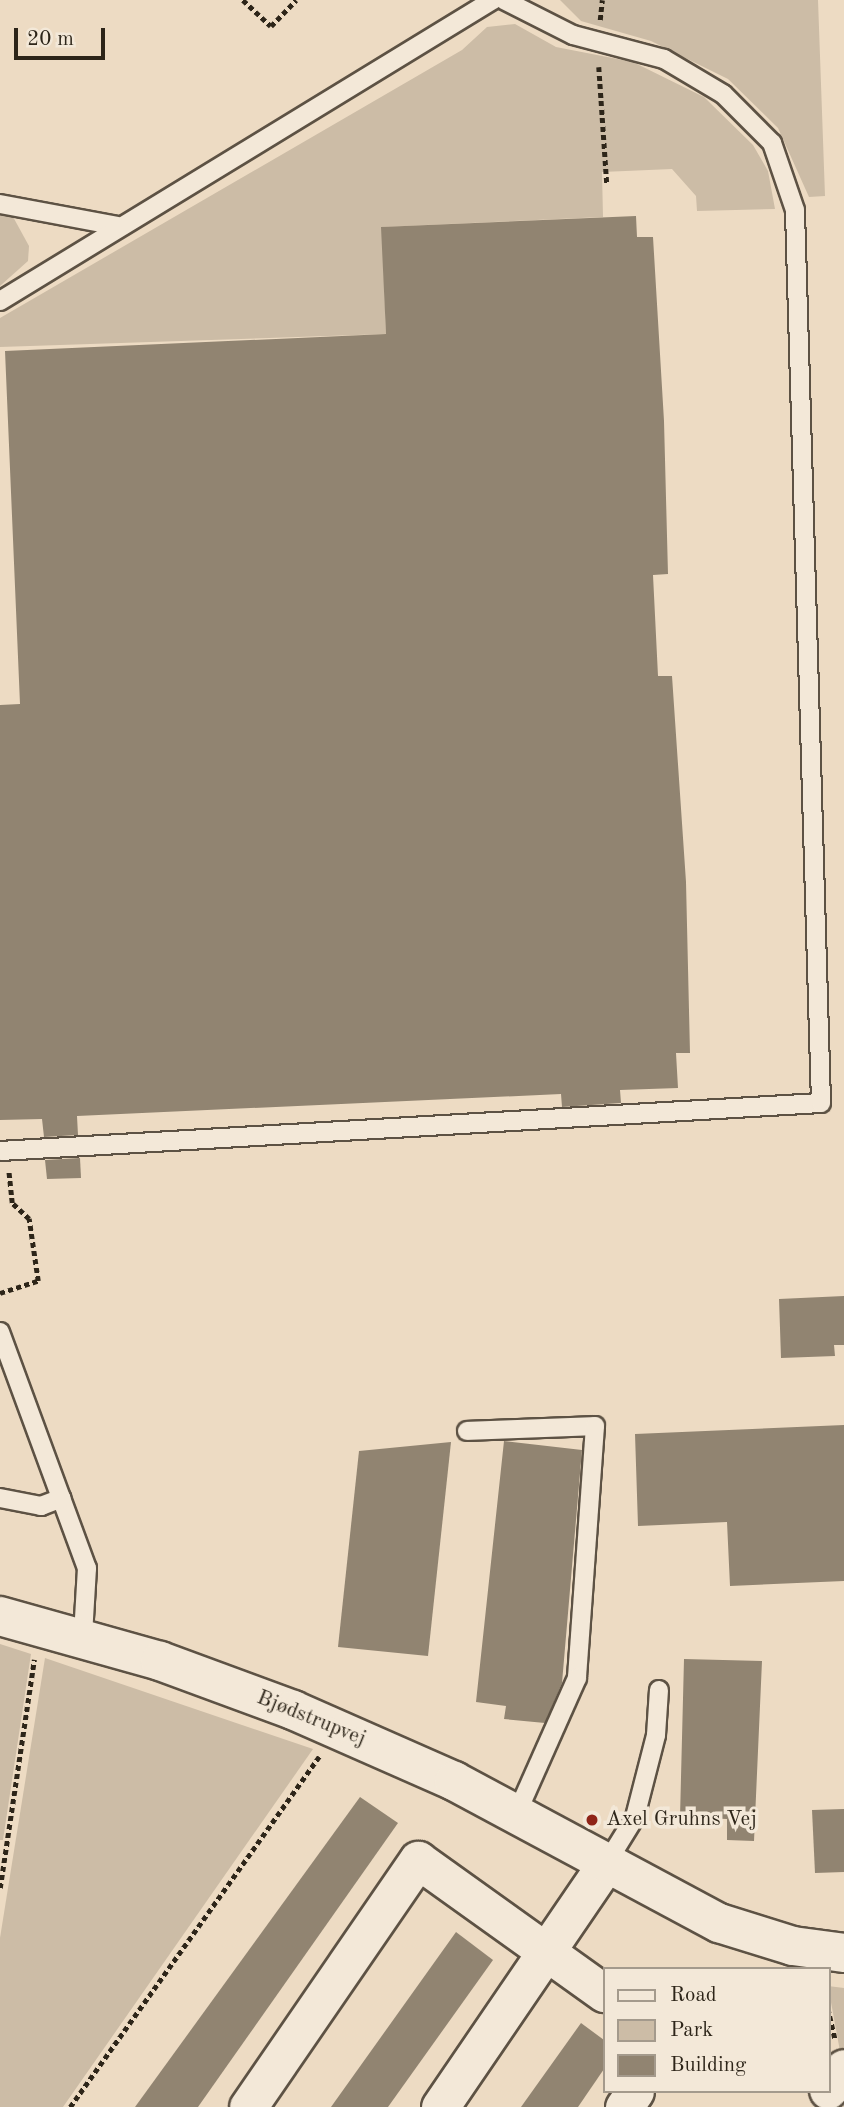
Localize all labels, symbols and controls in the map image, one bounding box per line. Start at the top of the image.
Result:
scale bar [18,14,108,58]
text: 20 m [27,29,74,50]
street label: Bjødstrupvej [253,1686,369,1752]
place label: Axel Gruhns Vej [606,1807,757,1833]
marker: Axel Gruhns Vej [584,1812,600,1828]
legend [602,1967,830,2093]
text: Road [670,1985,717,2006]
text: Park [670,2020,713,2041]
text: Building [670,2055,746,2076]

